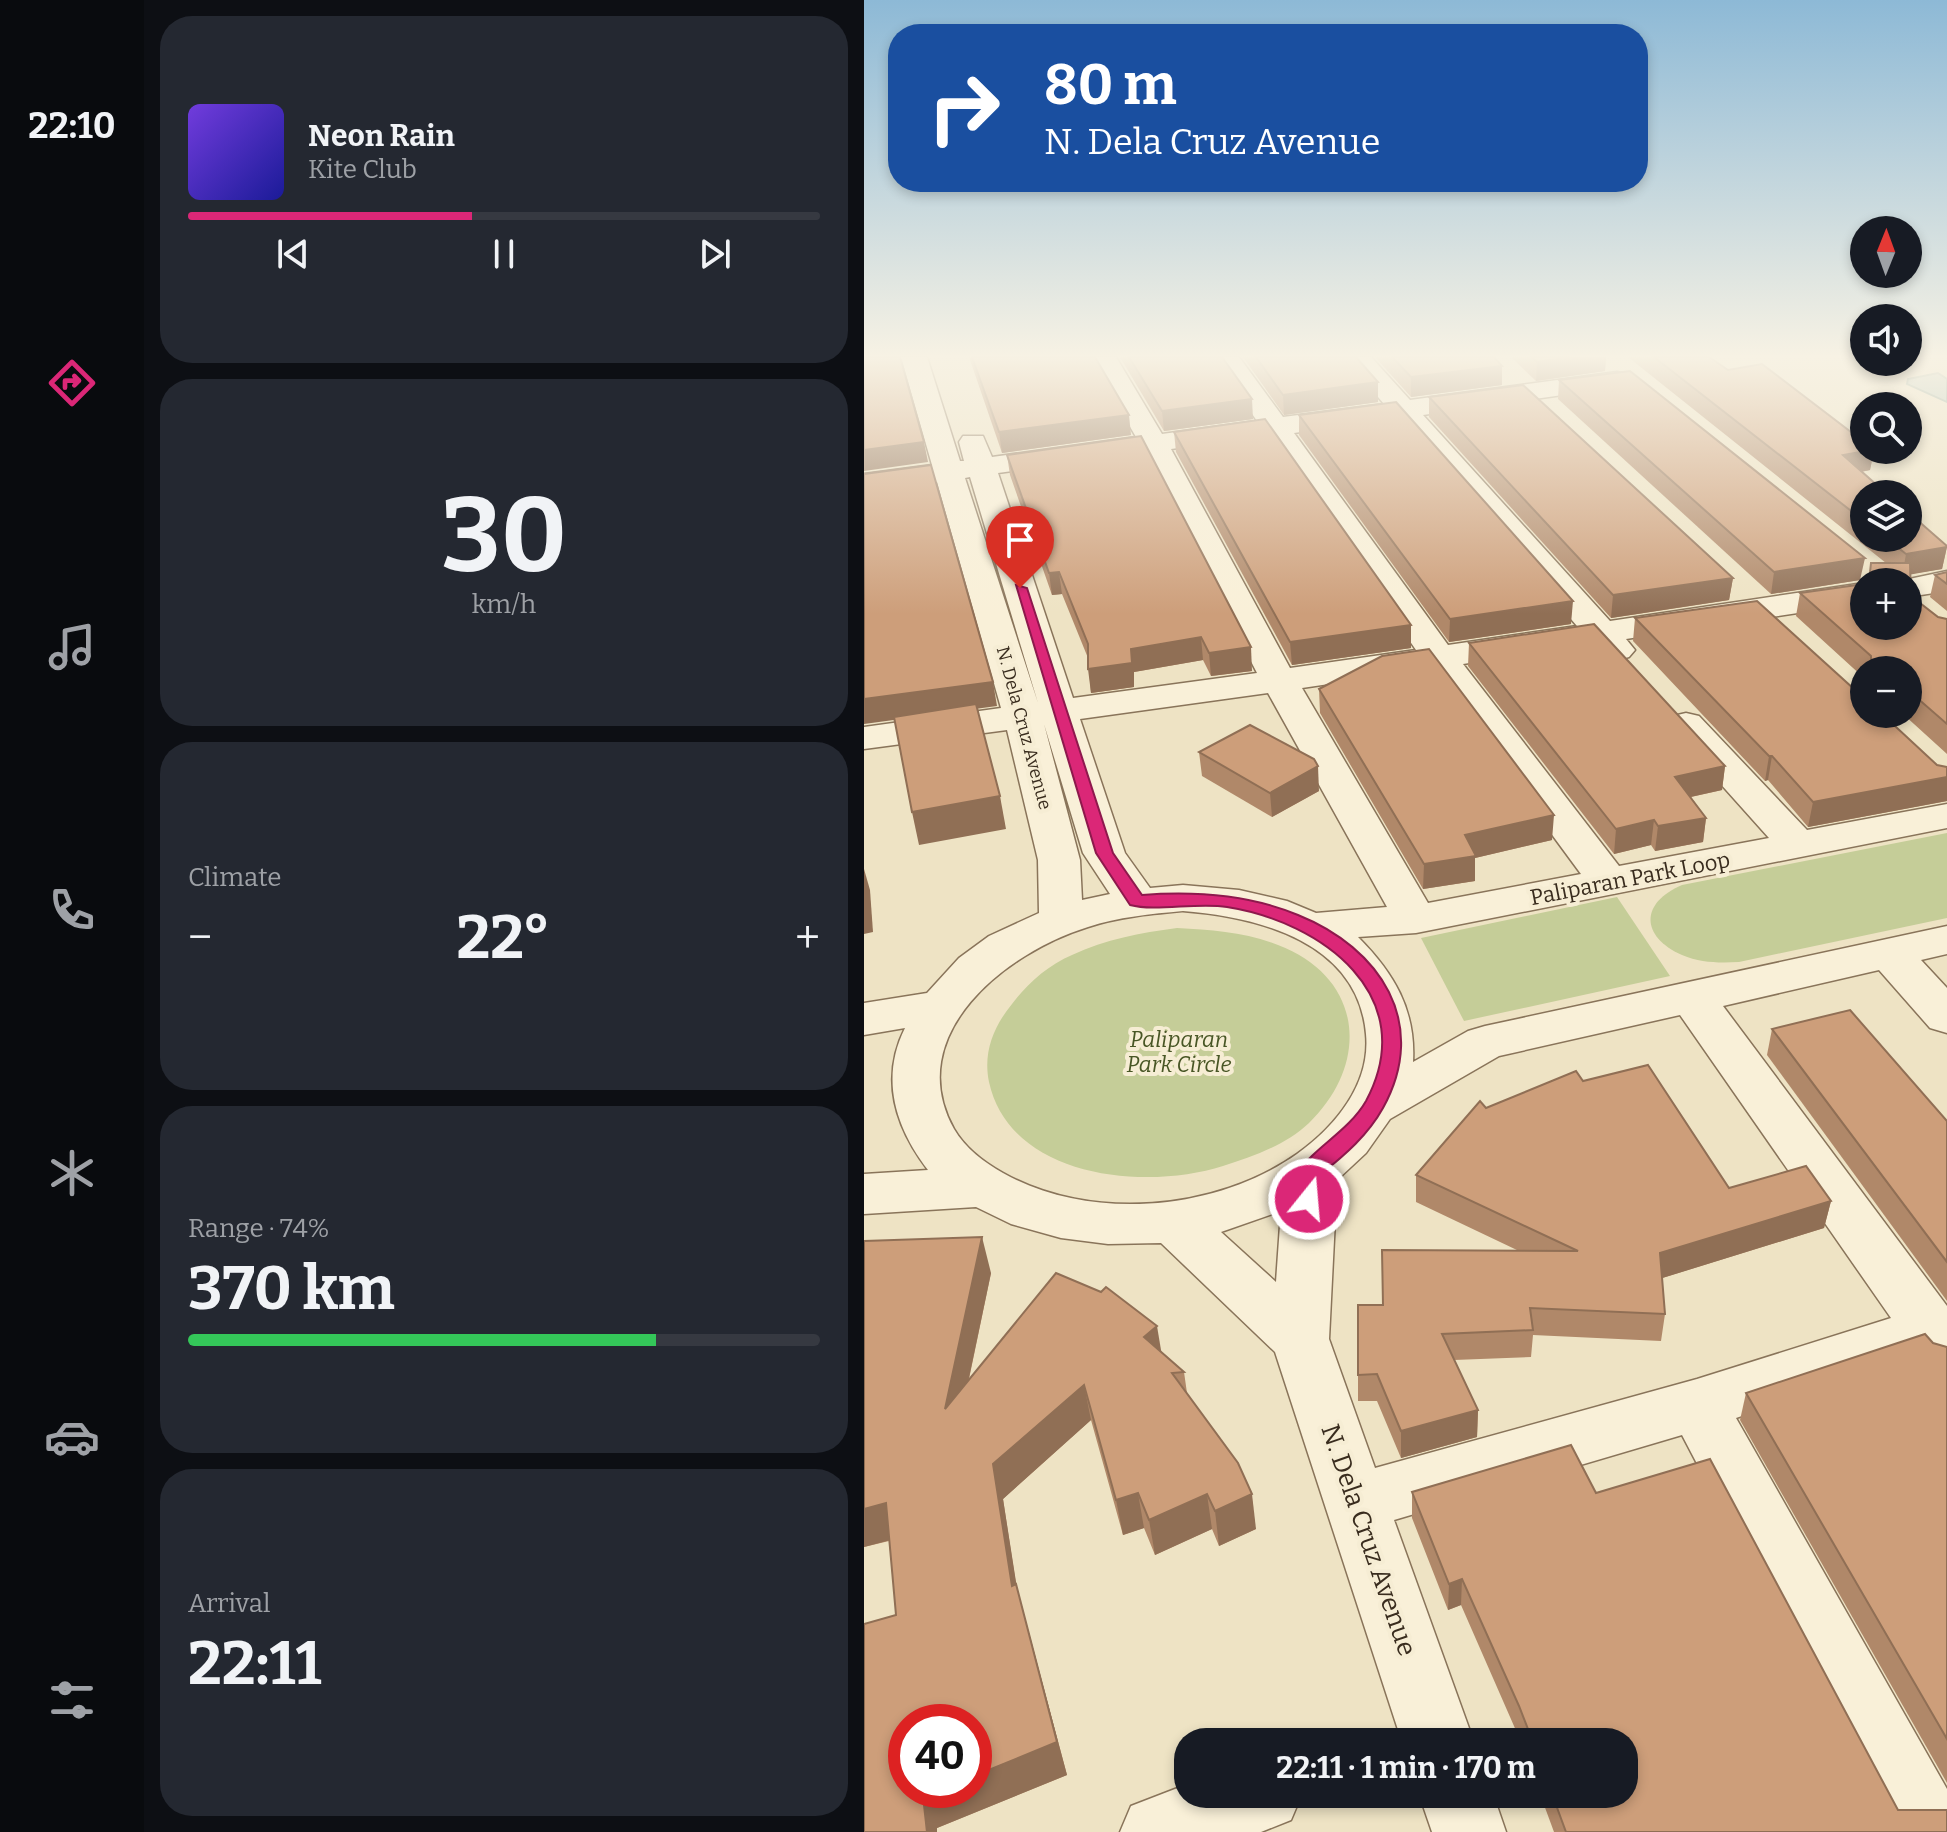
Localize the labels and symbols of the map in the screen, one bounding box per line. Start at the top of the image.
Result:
north arrow [1850,216,1922,288]
pin [986,506,1054,588]
street label: N. Dela Cruz Avenue [992,644,1056,812]
street label: Paliparan Park Loop [1528,846,1732,911]
park label: Paliparan Park Circle [1126,1026,1232,1078]
position arrow [1267,1157,1351,1241]
street label: N. Dela Cruz Avenue [1314,1420,1423,1660]
speed limit sign: 40 [888,1704,992,1808]

